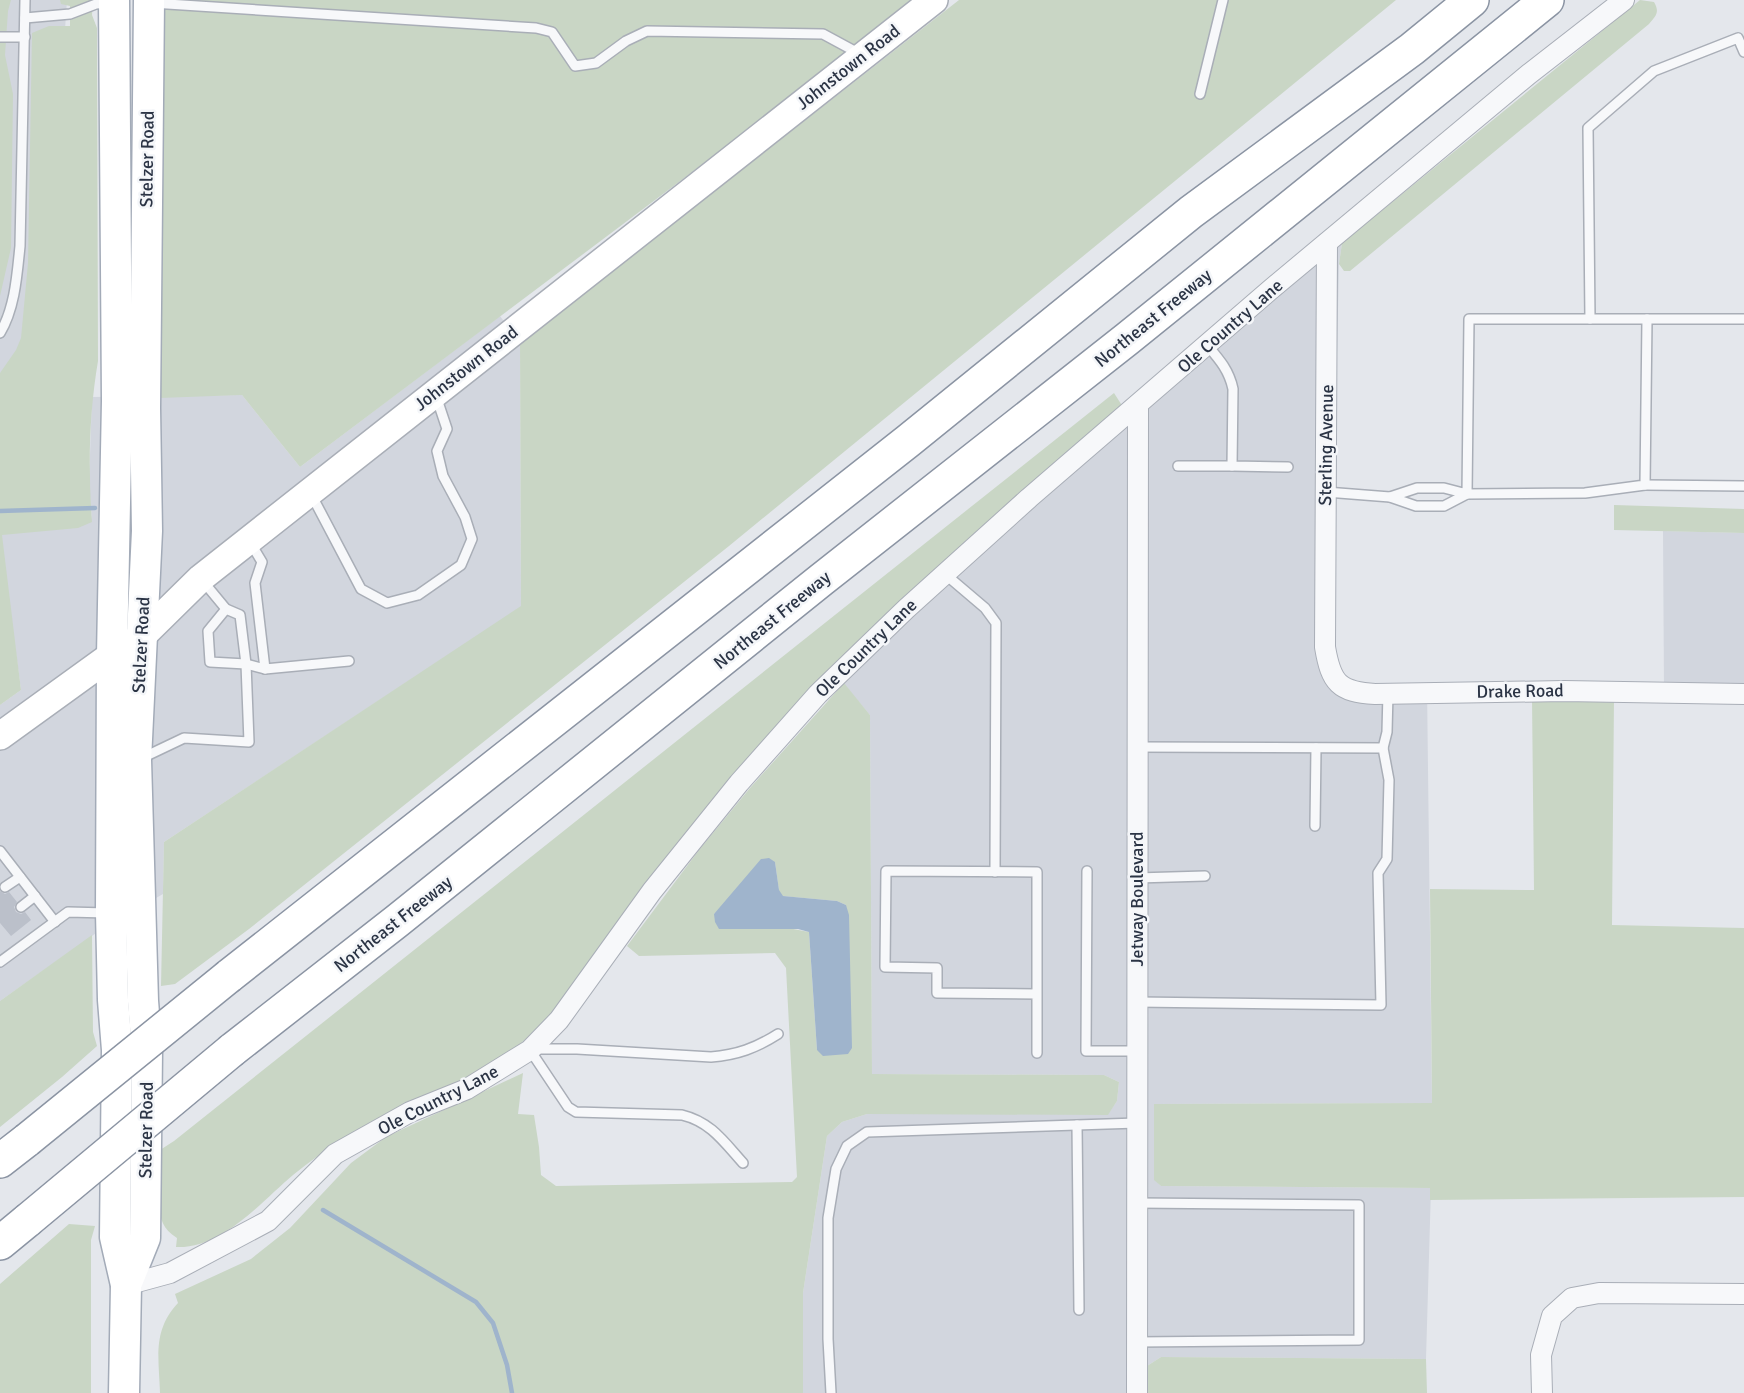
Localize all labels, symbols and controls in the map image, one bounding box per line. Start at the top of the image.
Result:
street label: Johnstown Road [792,20,904,114]
street label: Stelzer Road [135,110,159,208]
street label: Northeast Freeway [1090,264,1216,372]
street label: Ole Country Lane [1173,274,1287,378]
street label: Johnstown Road [410,321,522,415]
street label: Sterling Avenue [1314,384,1338,506]
street label: Northeast Freeway [709,566,835,674]
street label: Ole Country Lane [811,594,921,702]
street label: Stelzer Road [127,596,155,694]
street label: Drake Road [1476,679,1564,703]
street label: Jetway Boulevard [1126,832,1148,966]
street label: Northeast Freeway [329,871,457,977]
street label: Ole Country Lane [374,1060,502,1140]
street label: Stelzer Road [134,1081,158,1179]

